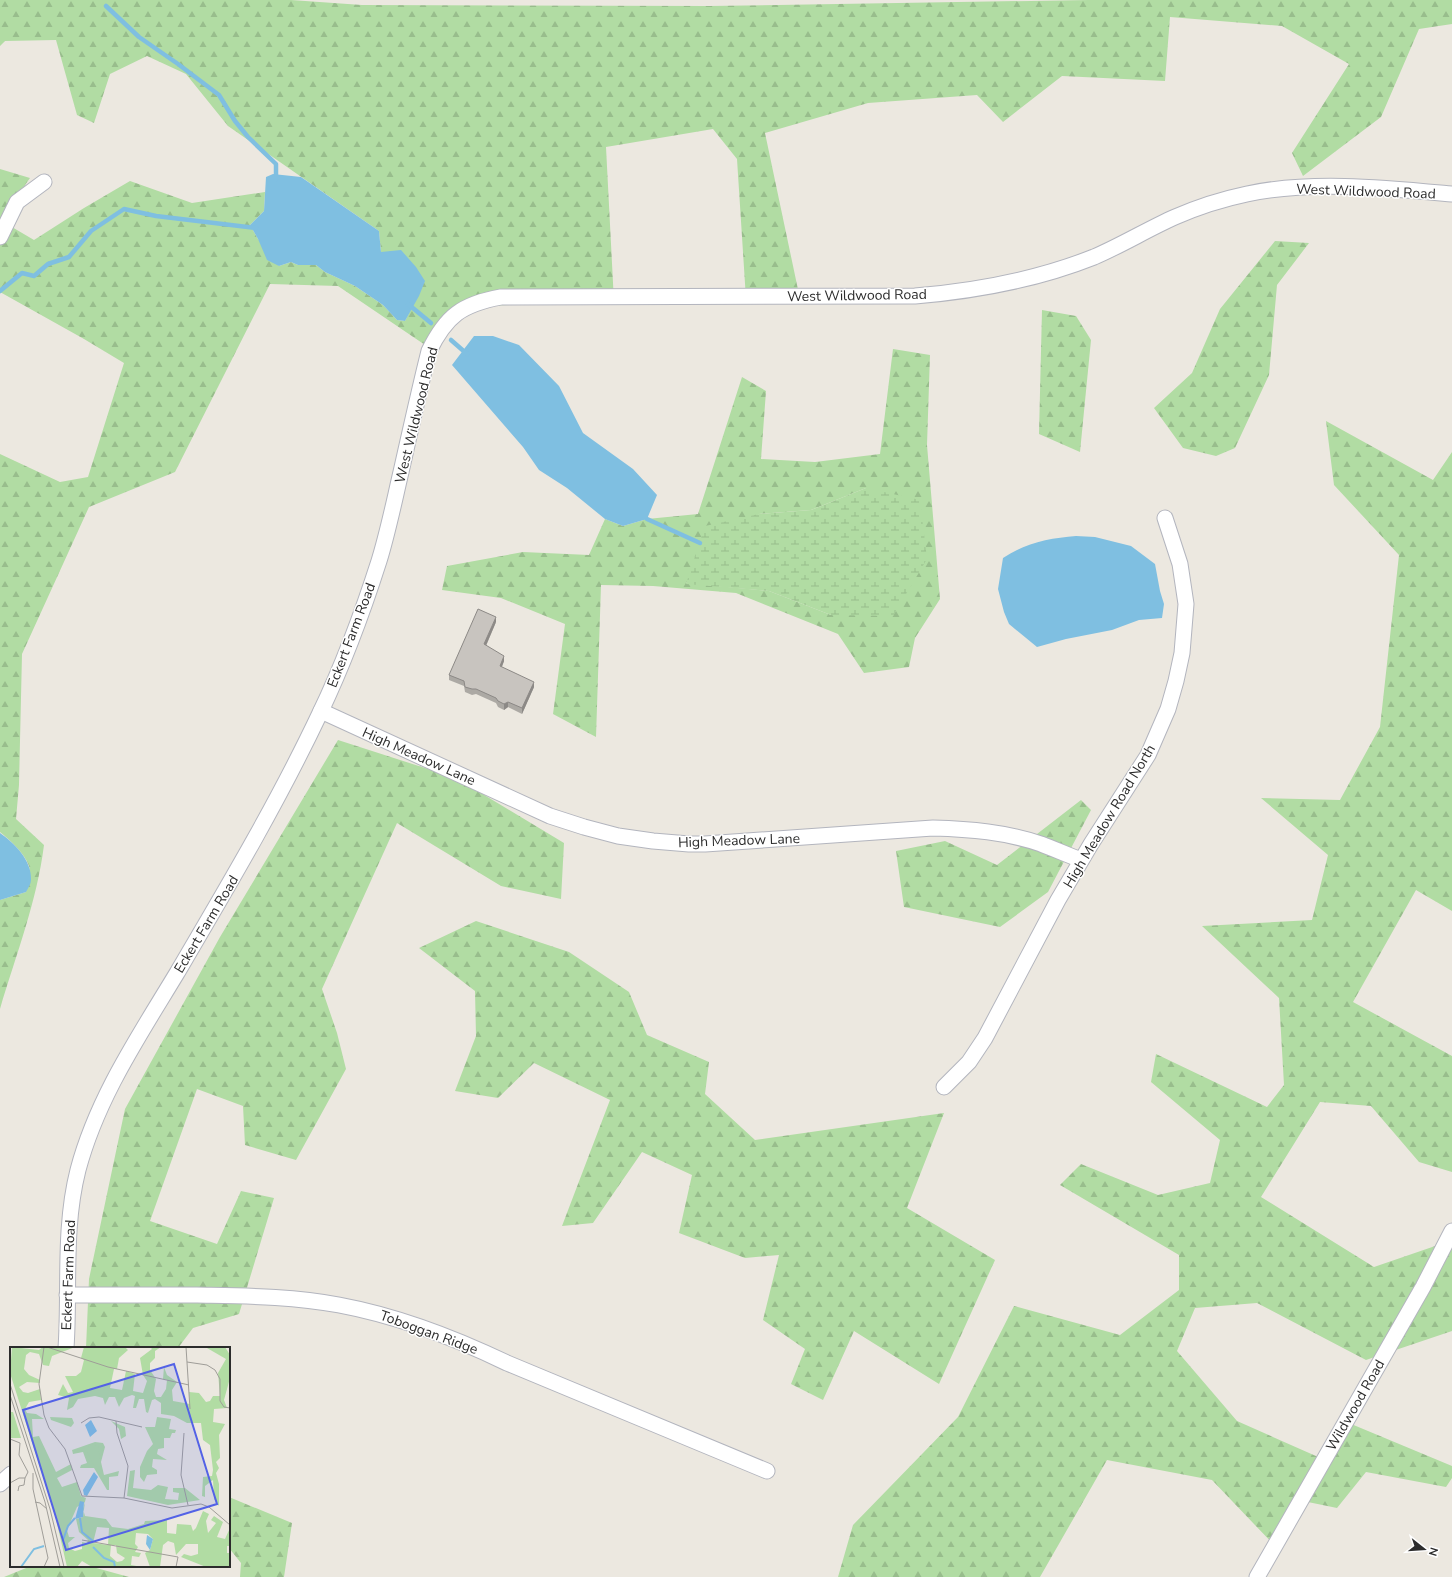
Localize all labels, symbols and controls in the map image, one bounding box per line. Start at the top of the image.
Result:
street label: West Wildwood Road [1296,180,1436,203]
street label: West Wildwood Road [787,285,927,306]
street label: West Wildwood Road [390,345,443,485]
street label: Eckert Farm Road [323,580,380,690]
street label: High Meadow Lane [359,723,478,790]
street label: High Meadow Road North [1059,741,1160,892]
street label: High Meadow Lane [678,829,800,852]
street label: Eckert Farm Road [170,872,243,977]
street label: Eckert Farm Road [57,1219,80,1331]
street label: Toboggan Ridge [377,1306,480,1359]
inset map [10,1347,230,1567]
street label: Wildwood Road [1322,1356,1389,1454]
north arrow [1404,1529,1444,1569]
text: N [1425,1546,1441,1558]

